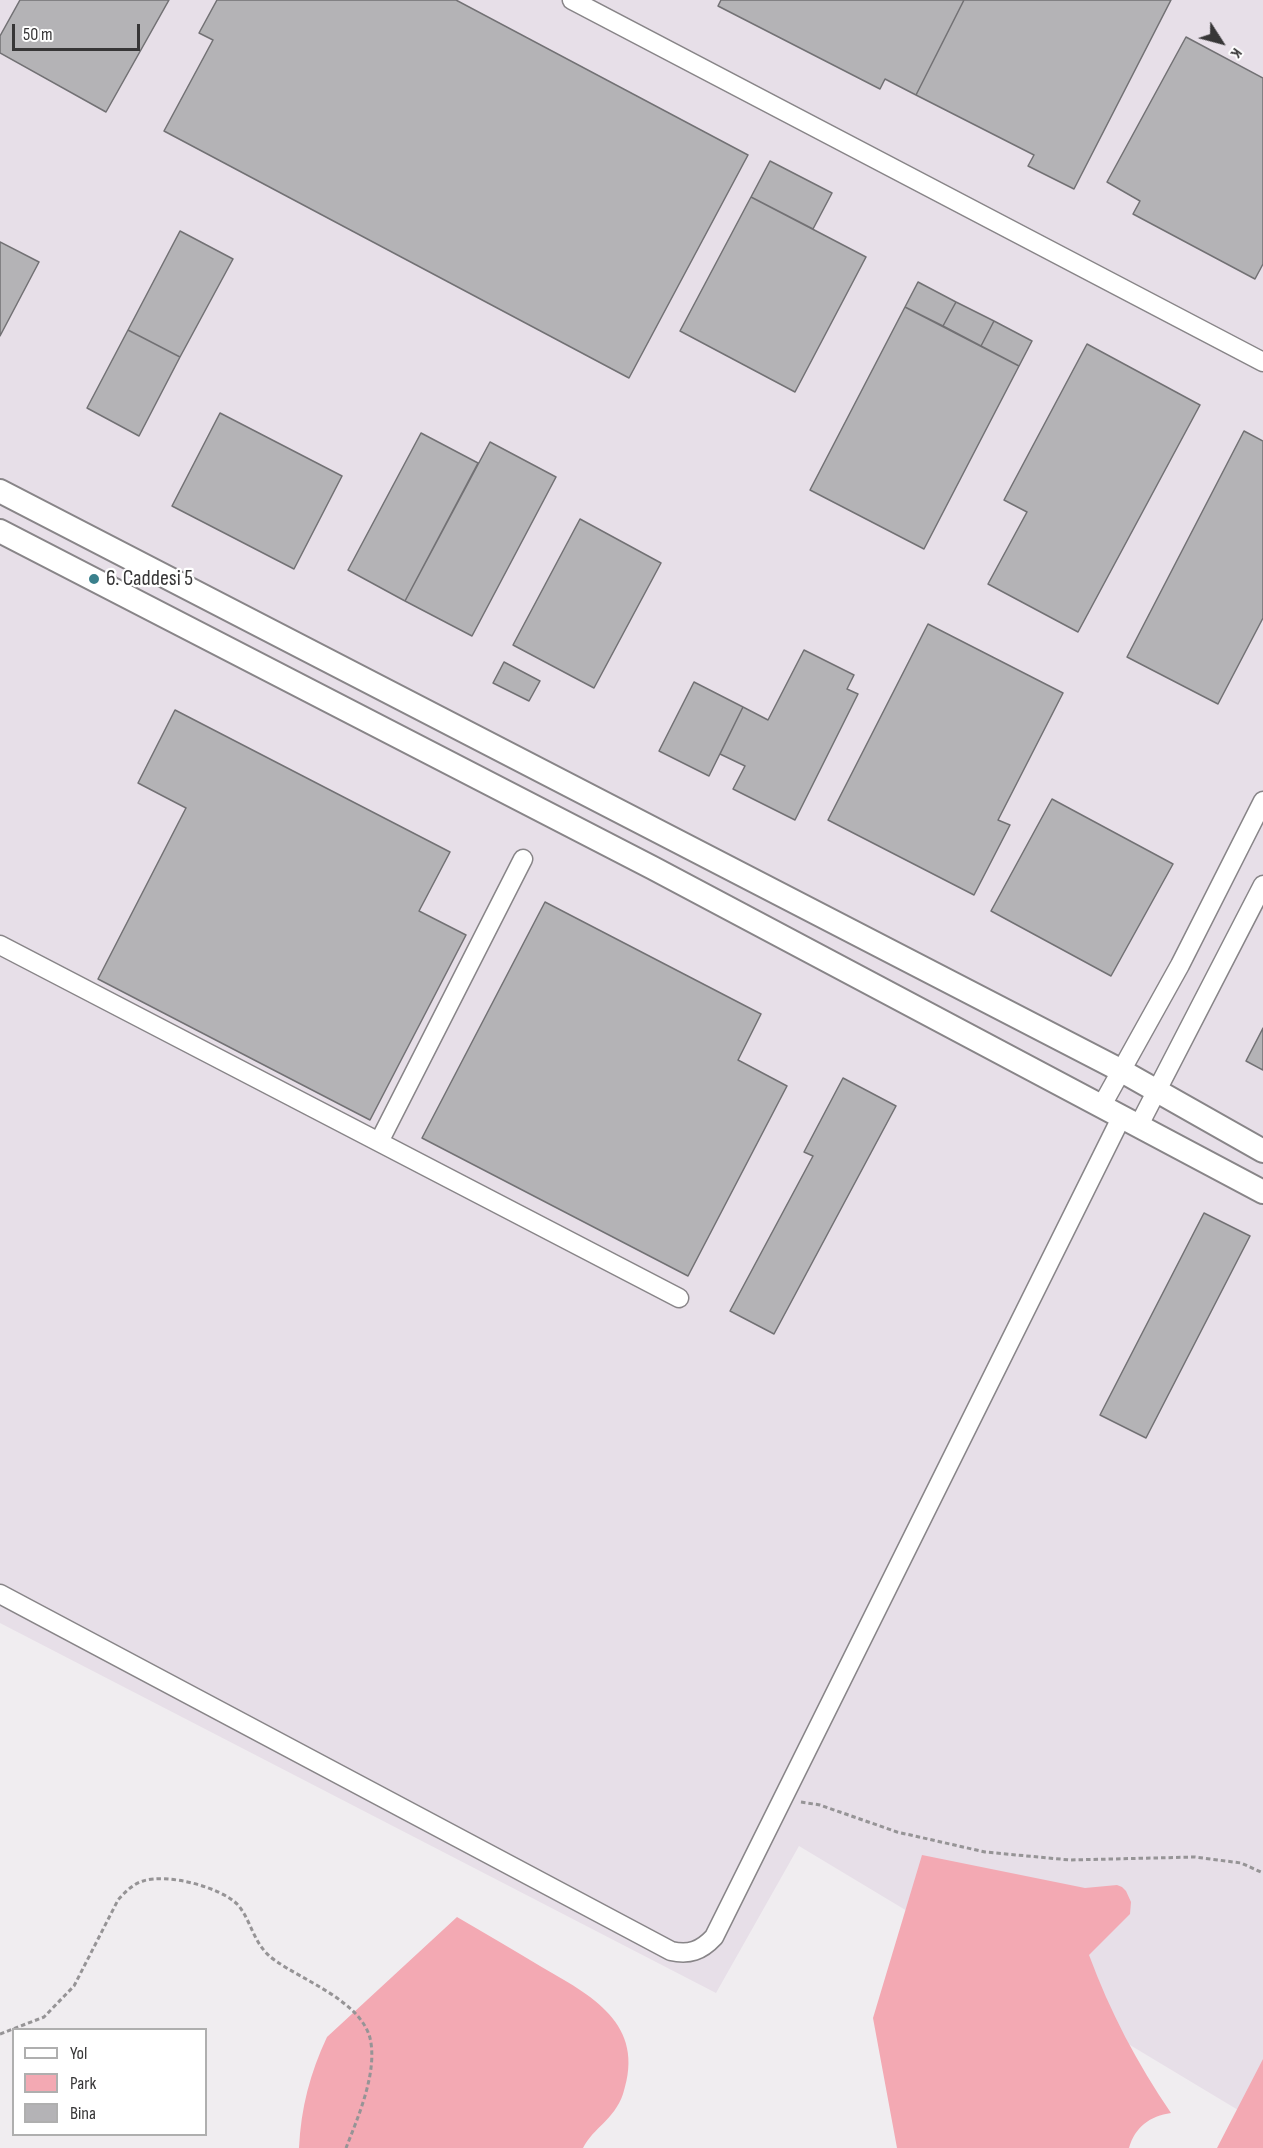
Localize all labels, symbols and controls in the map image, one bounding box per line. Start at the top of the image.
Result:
scale bar [15,12,142,50]
north arrow [1191,12,1251,72]
text: 50 m [23,24,53,45]
text: K [1226,44,1246,62]
place label: 6. Caddesi 5 [106,566,193,592]
marker: 6. Caddesi 5 [87,572,101,586]
legend [12,2028,207,2136]
text: Yol [70,2043,87,2064]
text: Park [70,2073,96,2094]
text: Bina [70,2103,96,2124]

